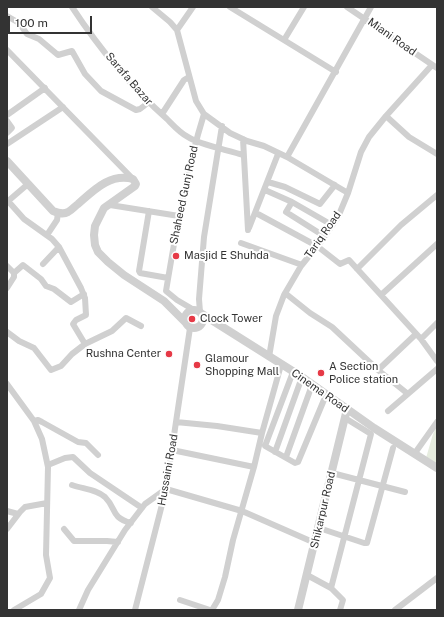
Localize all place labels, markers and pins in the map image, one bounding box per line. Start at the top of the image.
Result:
place label: Masjid E Shuhda [184,249,269,263]
marker: Masjid E Shuhda [171,251,181,261]
place label: Clock Tower [200,312,263,326]
marker: Clock Tower [187,314,197,324]
place label: Rushna Center [86,347,161,361]
marker: Rushna Center [164,349,174,359]
place label: Glamour Shopping Mall [205,352,279,378]
marker: Glamour Shopping Mall [192,360,202,370]
place label: A Section Police station [329,360,398,386]
marker: A Section Police station [316,368,326,378]

